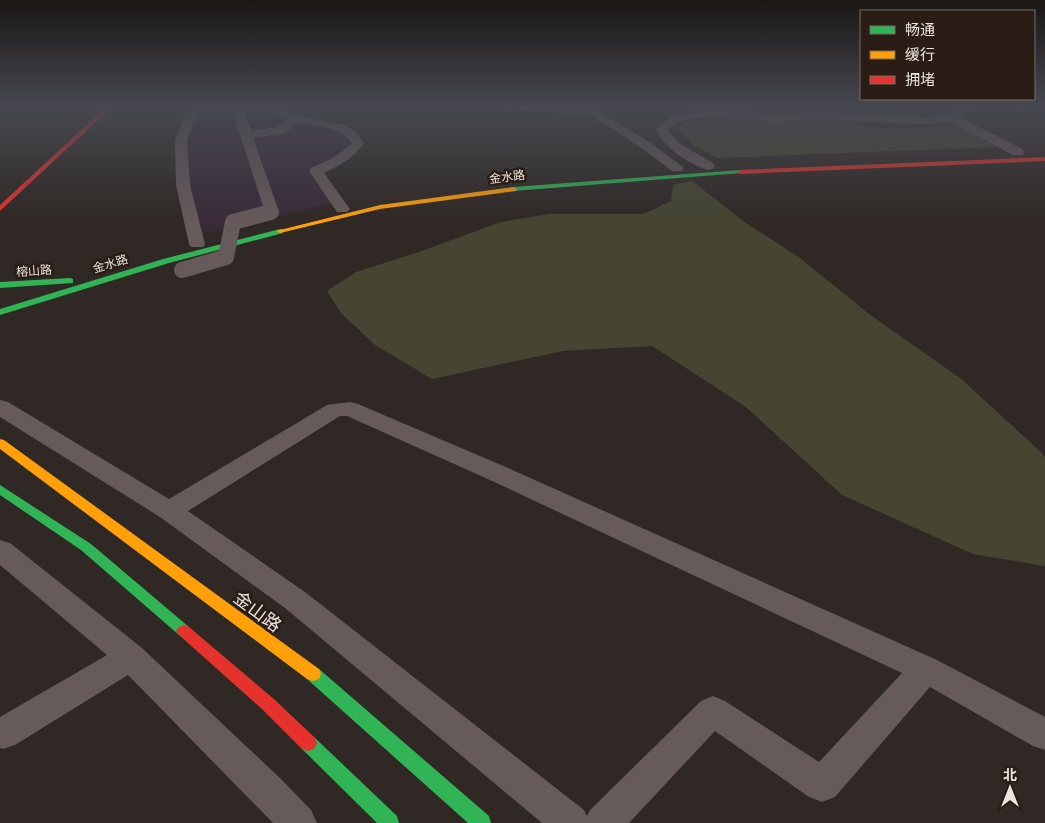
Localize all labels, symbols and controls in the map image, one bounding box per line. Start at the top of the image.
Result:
legend [860,10,1035,100]
text: 畅通 [905,20,935,38]
text: 缓行 [905,45,935,63]
text: 拥堵 [905,70,935,88]
street label: 金水路 [488,167,526,185]
street label: 金水路 [91,251,129,275]
street label: 榕山路 [16,262,52,278]
street label: 金山路 [230,586,286,636]
north arrow [985,763,1035,813]
text: 北 [1003,766,1017,783]

